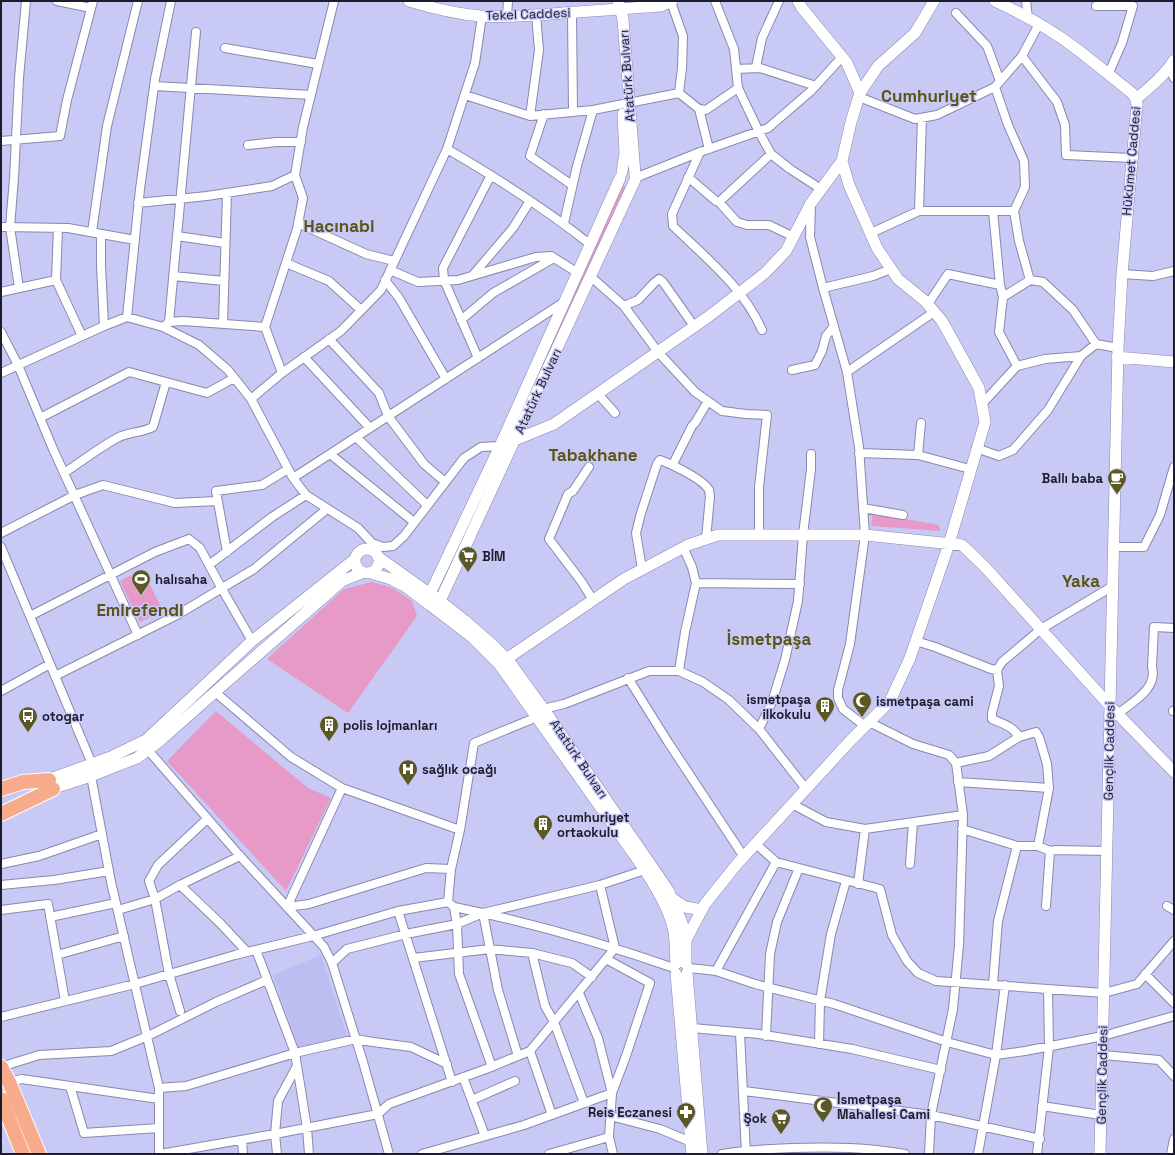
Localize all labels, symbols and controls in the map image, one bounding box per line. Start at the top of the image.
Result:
street label: Tekel Caddesi [485,4,571,24]
street label: Atatürk Bulvarı [615,29,639,123]
district label: Cumhuriyet [881,85,977,107]
street label: Hükümet Caddesi [1118,106,1144,216]
district label: Hacınabi [304,215,374,237]
street label: Atatürk Bulvarı [511,346,565,436]
district label: Tabakhane [548,444,638,466]
cafe icon: Ballı baba [1106,467,1128,495]
place label: Ballı baba [1042,470,1103,487]
supermarket icon: BİM [457,545,479,573]
place label: BİM [482,548,506,565]
sports icon: halısaha [130,568,152,596]
district label: Yaka [1062,570,1100,592]
place label: halısaha [155,571,208,588]
district label: Emirefendi [96,599,184,621]
district label: İsmetpaşa [727,628,811,650]
mosque icon: ismetpaşa cami [851,690,873,718]
place label: ismetpaşa ilkokulu [746,691,811,723]
place label: ismetpaşa cami [876,693,974,710]
building icon: ismetpaşa ilkokulu [814,695,836,723]
street label: Gençlik Caddesi [1100,701,1118,801]
bus stop icon: otogar [17,705,39,733]
place label: otogar [42,708,84,725]
building icon: polis lojmanları [318,714,340,742]
street label: Atatürk Bulvarı [546,716,612,802]
place label: polis lojmanları [343,717,437,734]
hospital icon: sağlık ocağı [397,758,419,786]
place label: sağlık ocağı [422,761,497,778]
place label: cumhuriyet ortaokulu [557,809,630,841]
building icon: cumhuriyet ortaokulu [532,813,554,841]
street label: Gençlik Caddesi [1093,1025,1111,1125]
place label: İsmetpaşa Mahallesi Cami [837,1091,930,1123]
mosque icon: İsmetpaşa Mahallesi Cami [812,1095,834,1123]
pharmacy icon: Reis Eczanesi [675,1101,697,1129]
place label: Reis Eczanesi [588,1104,672,1121]
supermarket icon: Şok [770,1107,792,1135]
place label: Şok [744,1110,768,1127]

